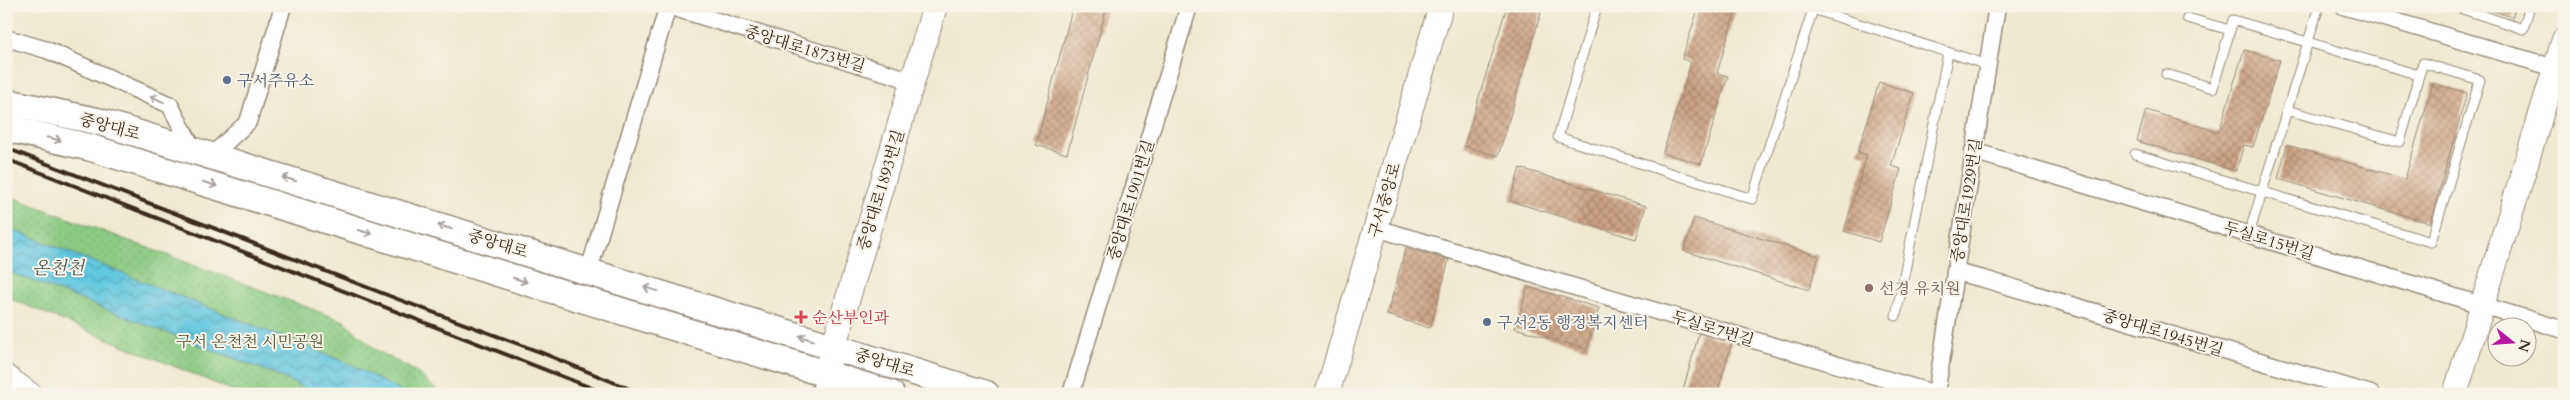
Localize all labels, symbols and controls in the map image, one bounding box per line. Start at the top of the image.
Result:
street label: 중앙대로1873번길 [741,20,868,78]
place label: 구서주유소 [237,70,314,92]
marker: 구서주유소 [221,74,233,86]
one-way arrow [150,94,165,104]
street label: 중앙대로 [77,108,143,146]
street label: 중앙대로1893번길 [852,127,910,254]
one-way arrow [45,135,61,144]
street label: 중앙대로1929번길 [1946,136,1988,264]
street label: 중앙대로1901번길 [1102,137,1160,264]
street label: 구서중앙로 [1364,160,1406,240]
one-way arrow [282,174,298,184]
one-way arrow [201,180,217,190]
street label: 두실로15번길 [2221,217,2317,265]
one-way arrow [437,221,453,231]
street label: 중앙대로 [465,224,531,264]
one-way arrow [357,228,373,238]
water label: 온천천 [32,256,86,281]
one-way arrow [512,276,528,285]
place label: 선경 유치원 [1879,278,1961,300]
marker: 선경 유치원 [1863,282,1875,294]
one-way arrow [643,284,659,294]
street label: 중앙대로1945번길 [2099,304,2226,362]
street label: 두실로7번길 [1669,306,1757,352]
place label: 순산부인과 [812,307,890,329]
marker: 순산부인과 [794,310,808,324]
place label: 구서2동 행정복지센터 [1497,312,1649,334]
marker: 구서2동 행정복지센터 [1481,316,1493,328]
north arrow [2488,318,2538,368]
park label: 구서 온천천 시민공원 [176,331,324,353]
one-way arrow [798,332,814,342]
text: N [2513,337,2535,354]
street label: 중앙대로 [852,343,918,383]

